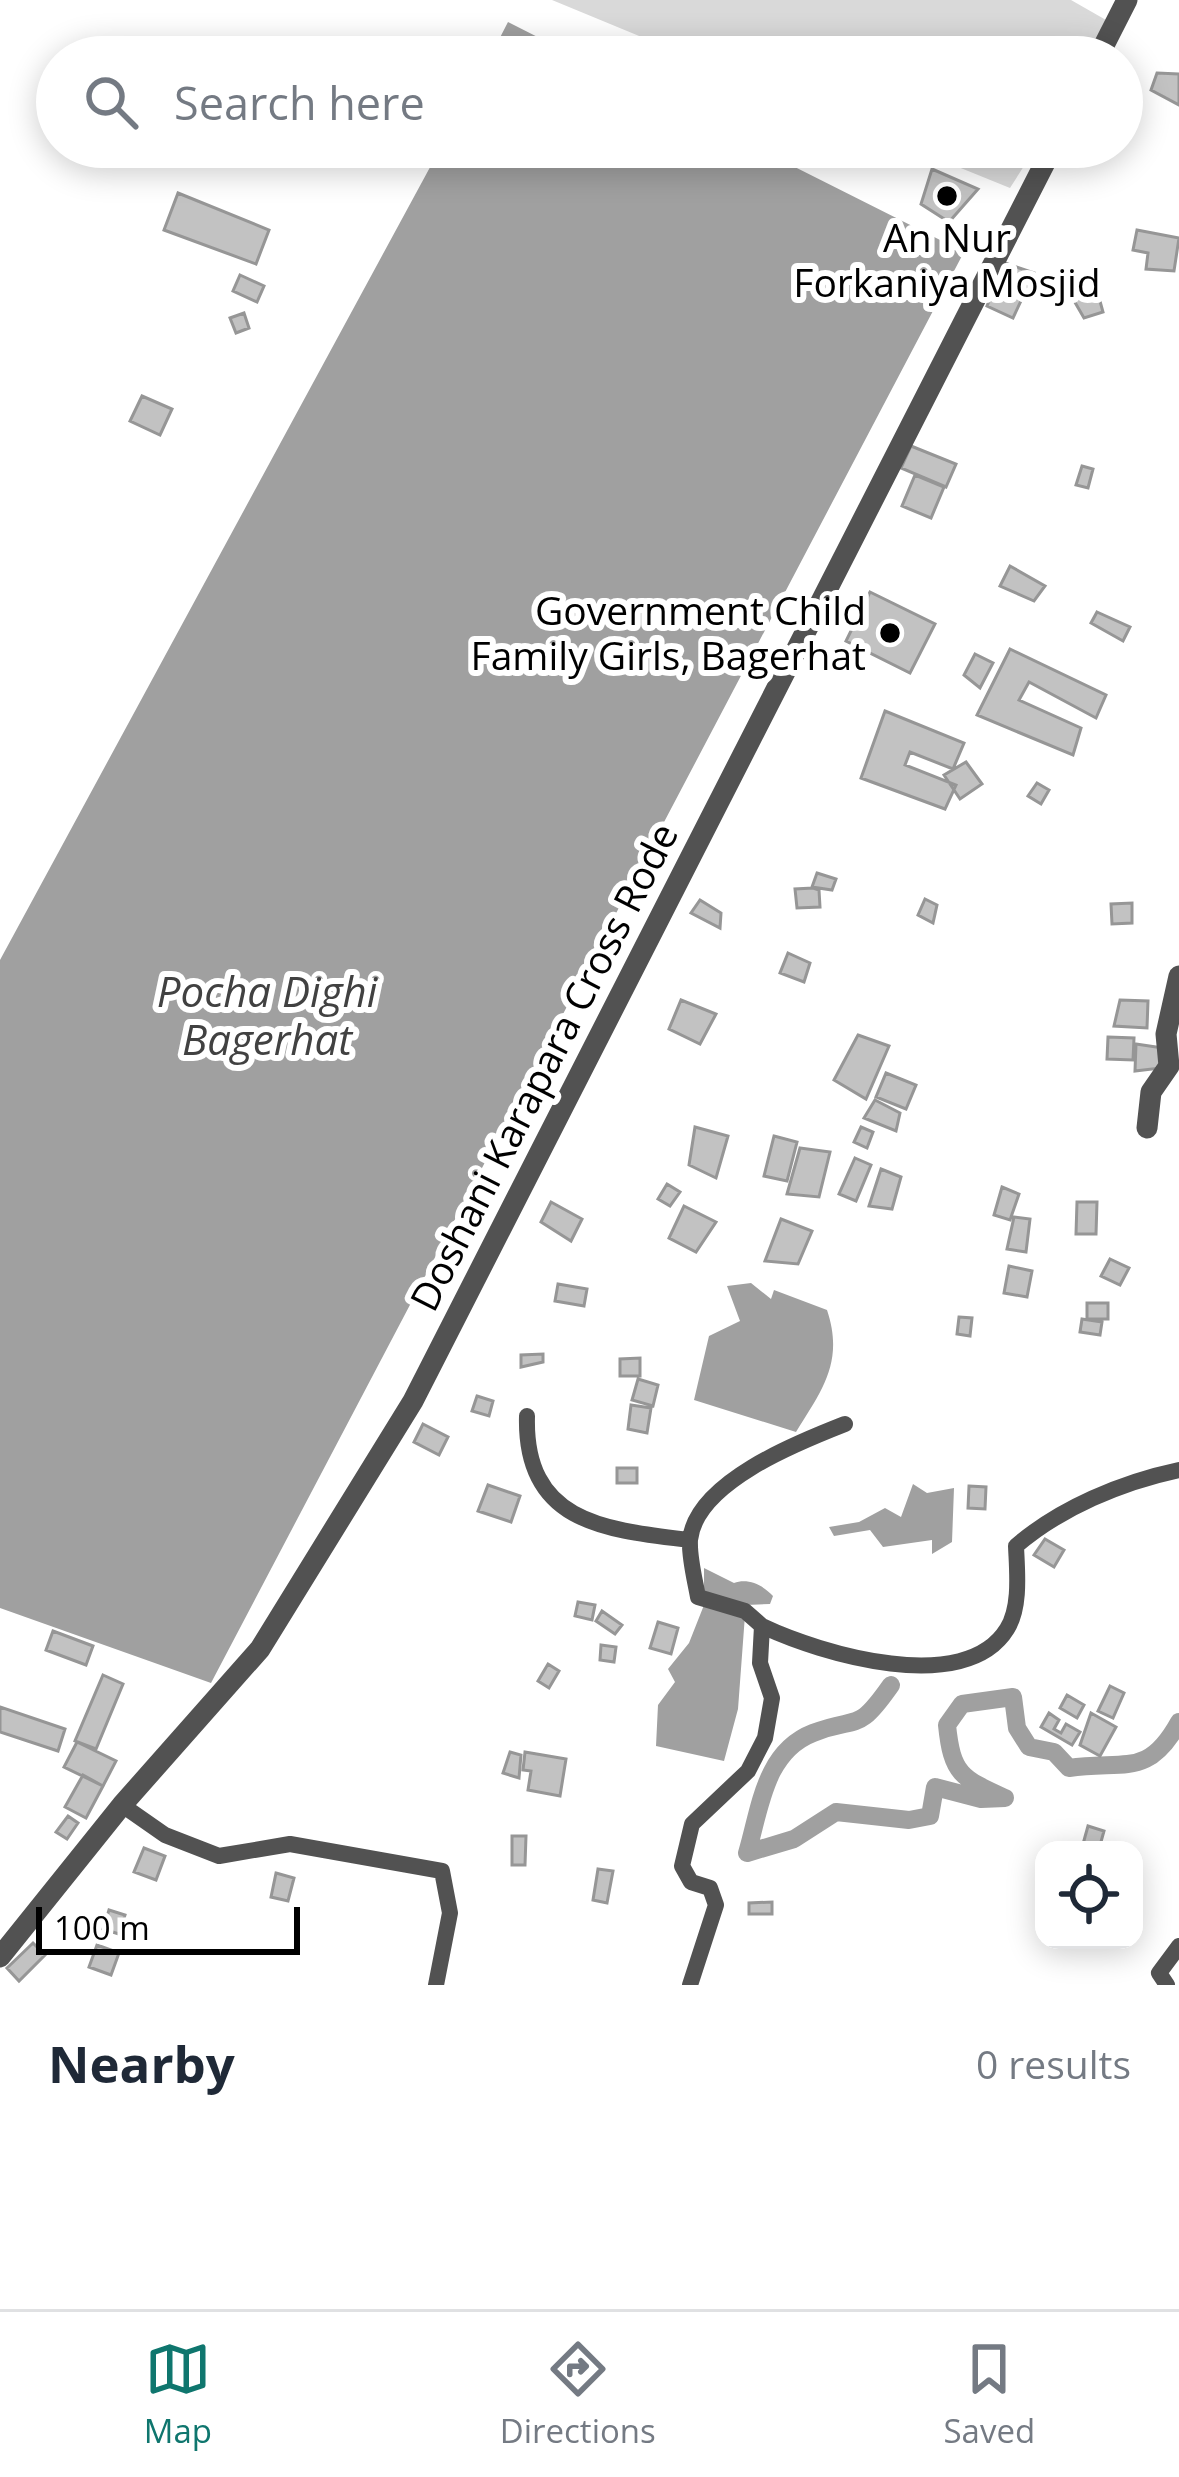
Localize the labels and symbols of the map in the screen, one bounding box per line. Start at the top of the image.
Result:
marker: An Nur Forkaniya Mosjid [934,183,960,209]
place label: An Nur Forkaniya Mosjid [793,210,1101,308]
place label: Government Child Family Girls, Bagerhat [471,583,866,681]
marker: Government Child Family Girls, Bagerhat [877,620,903,646]
street label: Doshani Karapara Cross Rode [396,813,689,1319]
water label: Pocha Dighi Bagerhat [157,962,379,1067]
scale bar [36,1901,300,1954]

